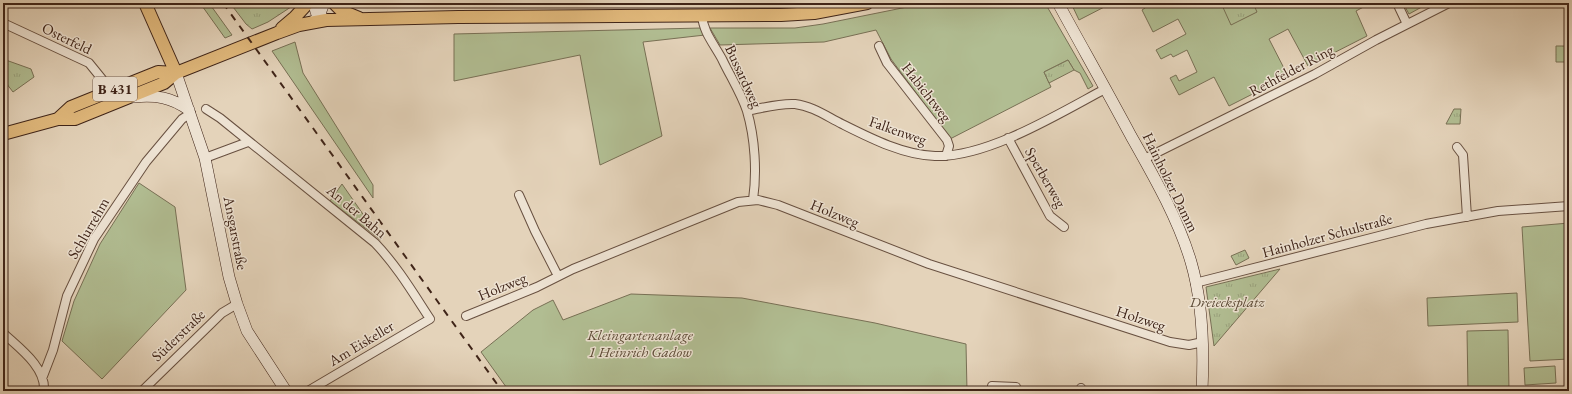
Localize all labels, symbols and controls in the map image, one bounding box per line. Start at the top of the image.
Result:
street label: Osterfeld [39,18,95,58]
street label: Rethfelder Ring [1245,40,1337,100]
street label: Bussardweg [721,42,767,111]
street label: Habichtweg [898,58,956,126]
road number: B 431 [93,77,137,101]
street label: Falkenweg [867,111,930,149]
street label: Hainholzer Damm [1139,129,1203,235]
street label: Sperberweg [1021,143,1071,211]
street label: An der Bahn [322,180,391,242]
street label: Schlurrehm [63,194,113,262]
street label: Ansgarstraße [219,194,252,272]
street label: Holzweg [808,195,863,232]
street label: Hainholzer Schulstraße [1260,208,1394,262]
street label: Holzweg [475,267,530,304]
park label: Dreiecksplatz [1188,292,1265,311]
street label: Holzweg [1114,301,1169,335]
street label: Süderstraße [147,305,209,365]
street label: Am Eiskeller [324,316,397,370]
park label: Kleingartenanlage 1 Heinrich Gadow [586,325,694,361]

